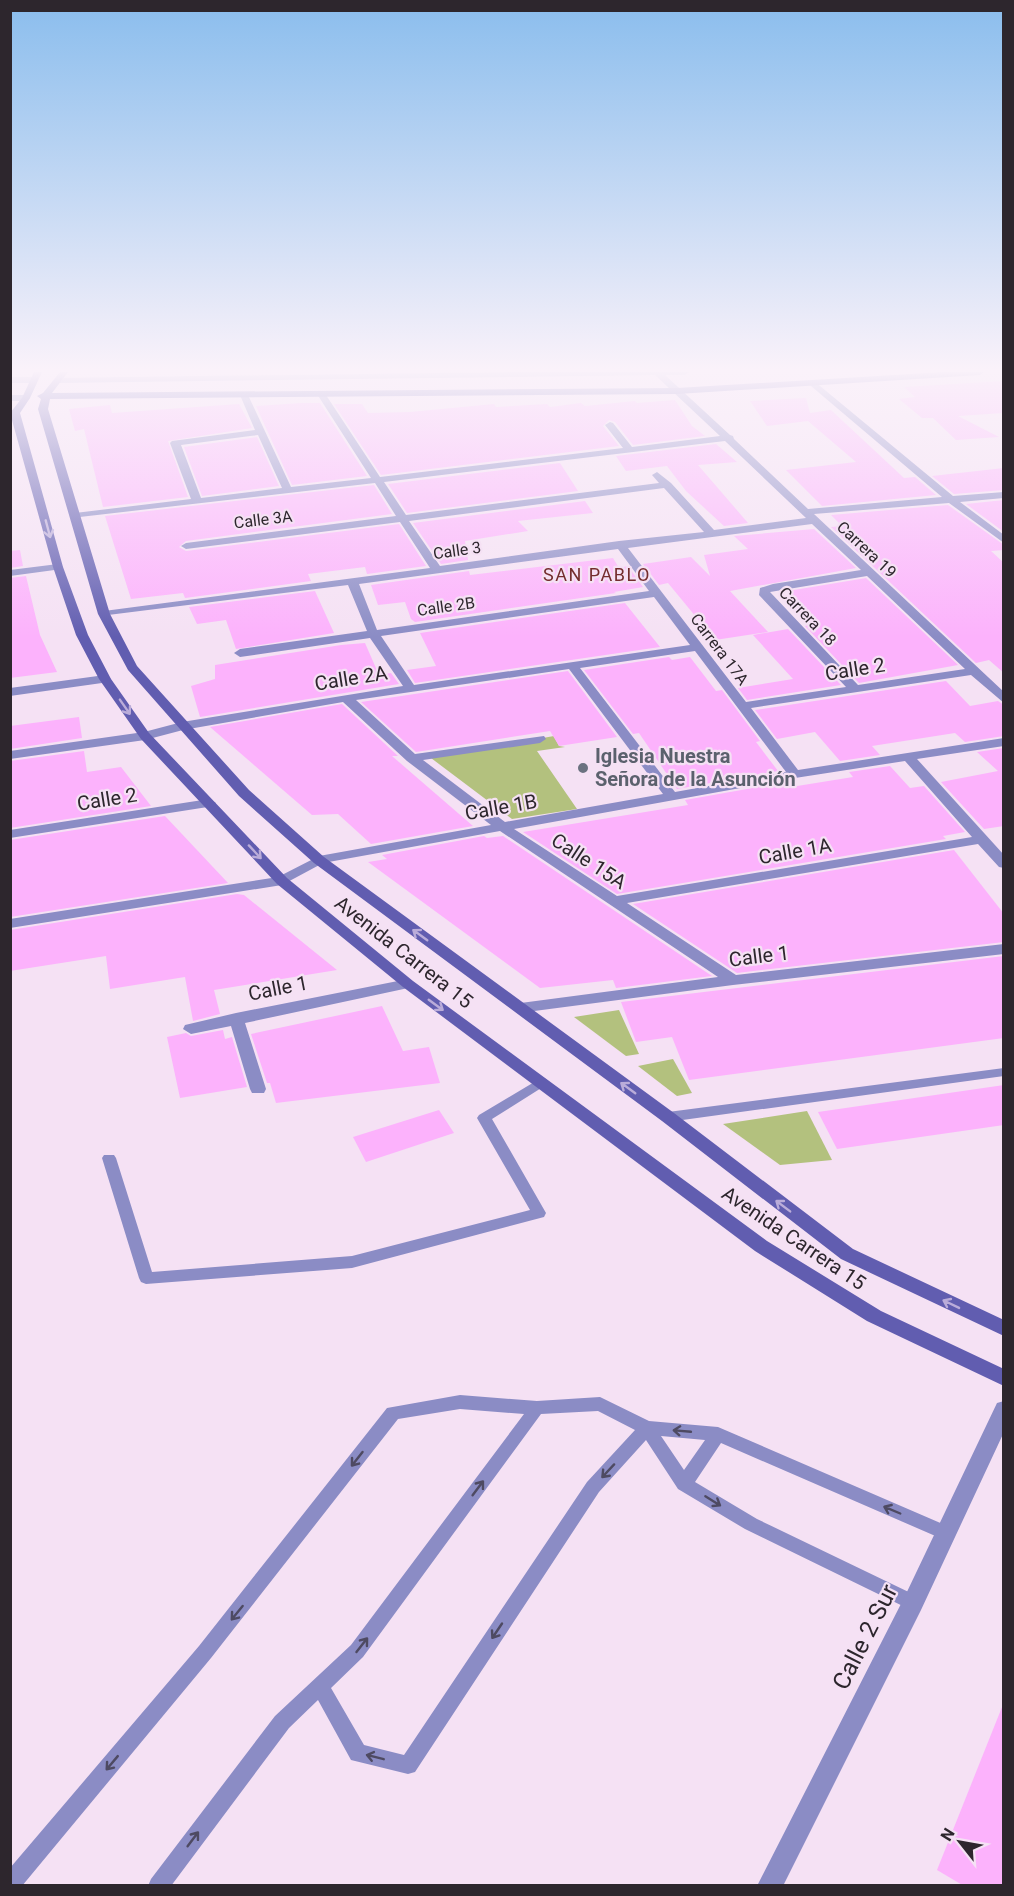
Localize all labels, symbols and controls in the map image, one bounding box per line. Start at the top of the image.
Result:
street label: Calle 3A [233,506,294,533]
street label: Carrera 19 [833,517,900,582]
one-way arrow [43,520,54,539]
street label: Calle 3 [432,538,482,563]
district label: SAN PABLO [543,564,651,585]
street label: Carrera 18 [775,583,840,650]
street label: Calle 2B [416,593,476,620]
street label: Carrera 17A [687,610,753,689]
street label: Calle 2 [823,652,887,686]
street label: Calle 2A [313,660,389,696]
one-way arrow [119,699,131,715]
place label: Iglesia Nuestra Señora de la Asunción [595,744,796,791]
marker: Iglesia Nuestra Señora de la Asunción [576,761,590,775]
street label: Calle 2 [75,782,139,816]
street label: Calle 1B [463,789,539,825]
street label: Calle 15A [547,828,631,894]
street label: Calle 1A [757,833,833,869]
one-way arrow [248,844,262,859]
street label: Avenida Carrera 15 [330,891,478,1013]
one-way arrow [413,929,429,941]
street label: Calle 1 [728,940,790,972]
street label: Calle 1 [246,970,310,1006]
one-way arrow [427,999,443,1011]
one-way arrow [620,1082,636,1095]
street label: Avenida Carrera 15 [718,1181,870,1295]
one-way arrow [776,1199,792,1212]
one-way arrow [942,1298,960,1309]
one-way arrow [673,1425,693,1436]
one-way arrow [350,1451,363,1467]
one-way arrow [601,1463,615,1478]
one-way arrow [472,1481,484,1497]
one-way arrow [704,1496,721,1508]
one-way arrow [884,1504,902,1515]
street label: Calle 2 Sur [827,1580,903,1694]
one-way arrow [230,1604,243,1620]
one-way arrow [491,1622,503,1639]
one-way arrow [355,1637,368,1653]
one-way arrow [366,1751,385,1762]
one-way arrow [105,1755,119,1770]
north arrow [930,1812,990,1872]
text: N [937,1825,959,1844]
one-way arrow [187,1831,199,1847]

